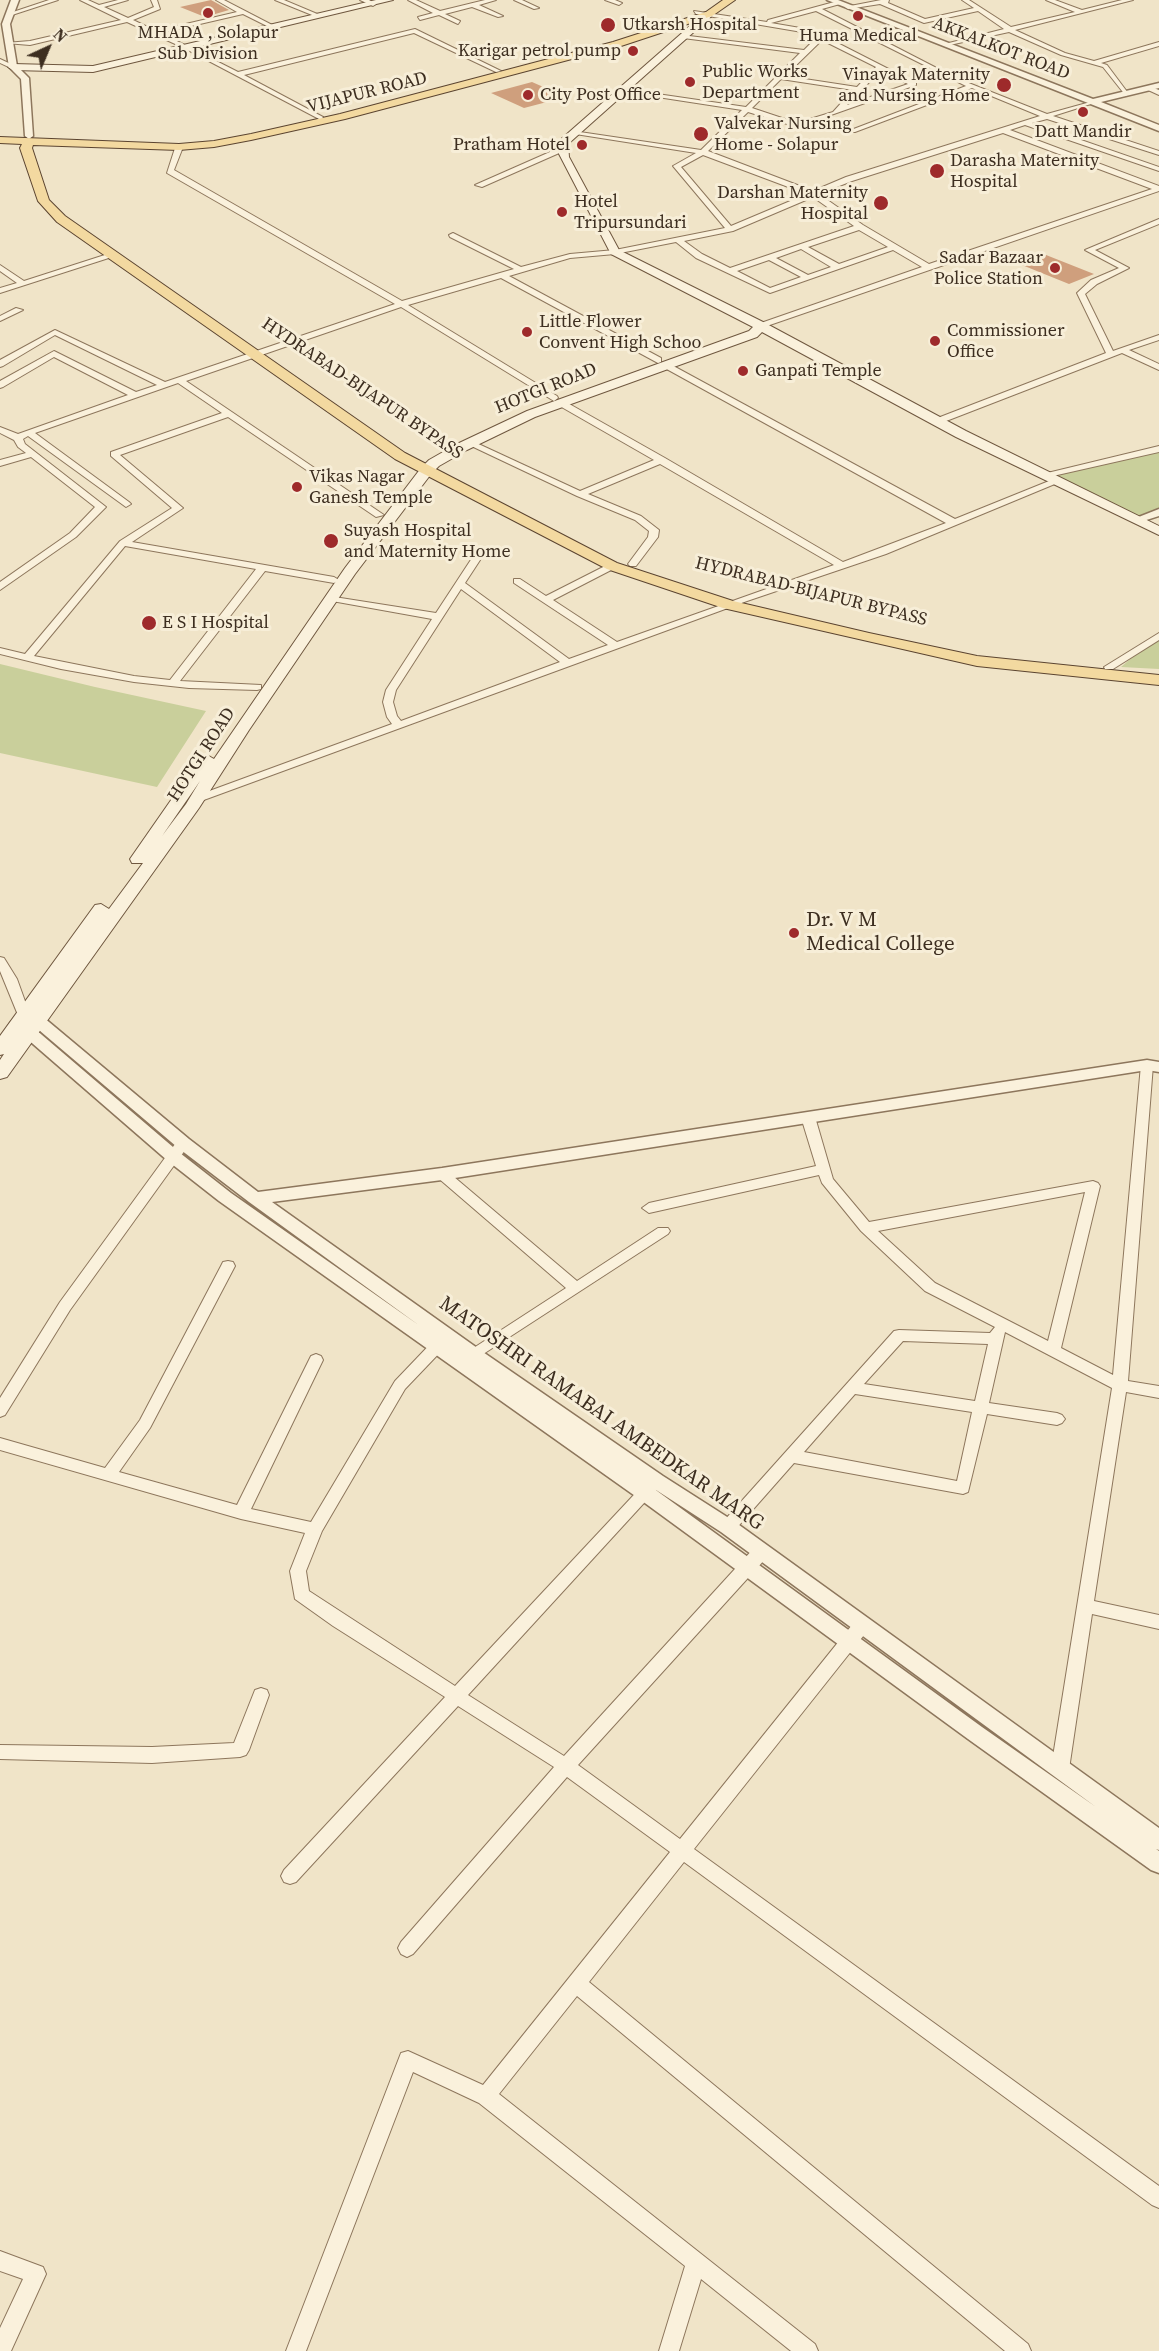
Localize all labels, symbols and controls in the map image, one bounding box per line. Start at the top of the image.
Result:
marker: MHADA , Solapur Sub Division [201,6,215,20]
marker: Huma Medical [851,9,865,23]
street label: AKKALKOT ROAD [929,13,1073,85]
place label: Utkarsh Hospital [622,14,757,36]
marker: Utkarsh Hospital [599,16,617,34]
north arrow [18,18,78,78]
place label: MHADA , Solapur Sub Division [138,22,278,64]
text: N [49,23,72,47]
place label: Huma Medical [799,25,917,47]
place label: Karigar petrol pump [458,40,621,62]
marker: Karigar petrol pump [626,44,640,58]
place label: Public Works Department [702,61,808,104]
place label: Vinayak Maternity and Nursing Home [838,64,990,106]
street label: VIJAPUR ROAD [305,68,429,118]
marker: Public Works Department [683,75,697,89]
marker: Vinayak Maternity and Nursing Home [995,76,1013,94]
place label: City Post Office [540,84,661,106]
marker: City Post Office [521,88,535,102]
marker: Datt Mandir [1076,105,1090,119]
place label: Valvekar Nursing Home - Solapur [714,113,852,156]
place label: Datt Mandir [1034,121,1132,143]
marker: Valvekar Nursing Home - Solapur [692,125,710,143]
place label: Pratham Hotel [453,134,570,156]
marker: Pratham Hotel [575,138,589,152]
place label: Darasha Maternity Hospital [950,150,1099,192]
marker: Darasha Maternity Hospital [928,162,946,180]
place label: Darshan Maternity Hospital [717,182,868,224]
place label: Hotel Tripursundari [574,191,687,234]
marker: Darshan Maternity Hospital [872,194,890,212]
marker: Hotel Tripursundari [555,205,569,219]
place label: Sadar Bazaar Police Station [934,247,1043,290]
marker: Sadar Bazaar Police Station [1048,261,1062,275]
place label: Little Flower Convent High Schoo [539,311,701,354]
street label: HYDRABAD-BIJAPUR BYPASS [257,313,467,465]
place label: Commissioner Office [947,320,1065,362]
marker: Little Flower Convent High Schoo [520,325,534,339]
marker: Commissioner Office [928,334,942,348]
street label: HOTGI ROAD [492,359,600,419]
place label: Ganpati Temple [755,360,882,382]
marker: Ganpati Temple [736,364,750,378]
place label: Vikas Nagar Ganesh Temple [309,466,433,508]
marker: Vikas Nagar Ganesh Temple [290,480,304,494]
place label: Suyash Hospital and Maternity Home [344,520,511,562]
marker: Suyash Hospital and Maternity Home [322,532,340,550]
street label: HYDRABAD-BIJAPUR BYPASS [693,553,929,631]
place label: E S I Hospital [162,612,269,634]
marker: E S I Hospital [140,614,158,632]
street label: HOTGI ROAD [164,704,240,806]
place label: Dr. V M Medical College [806,908,955,958]
marker: Dr. V M Medical College [787,926,801,940]
street label: MATOSHRI RAMABAI AMBEDKAR MARG [434,1292,768,1536]

